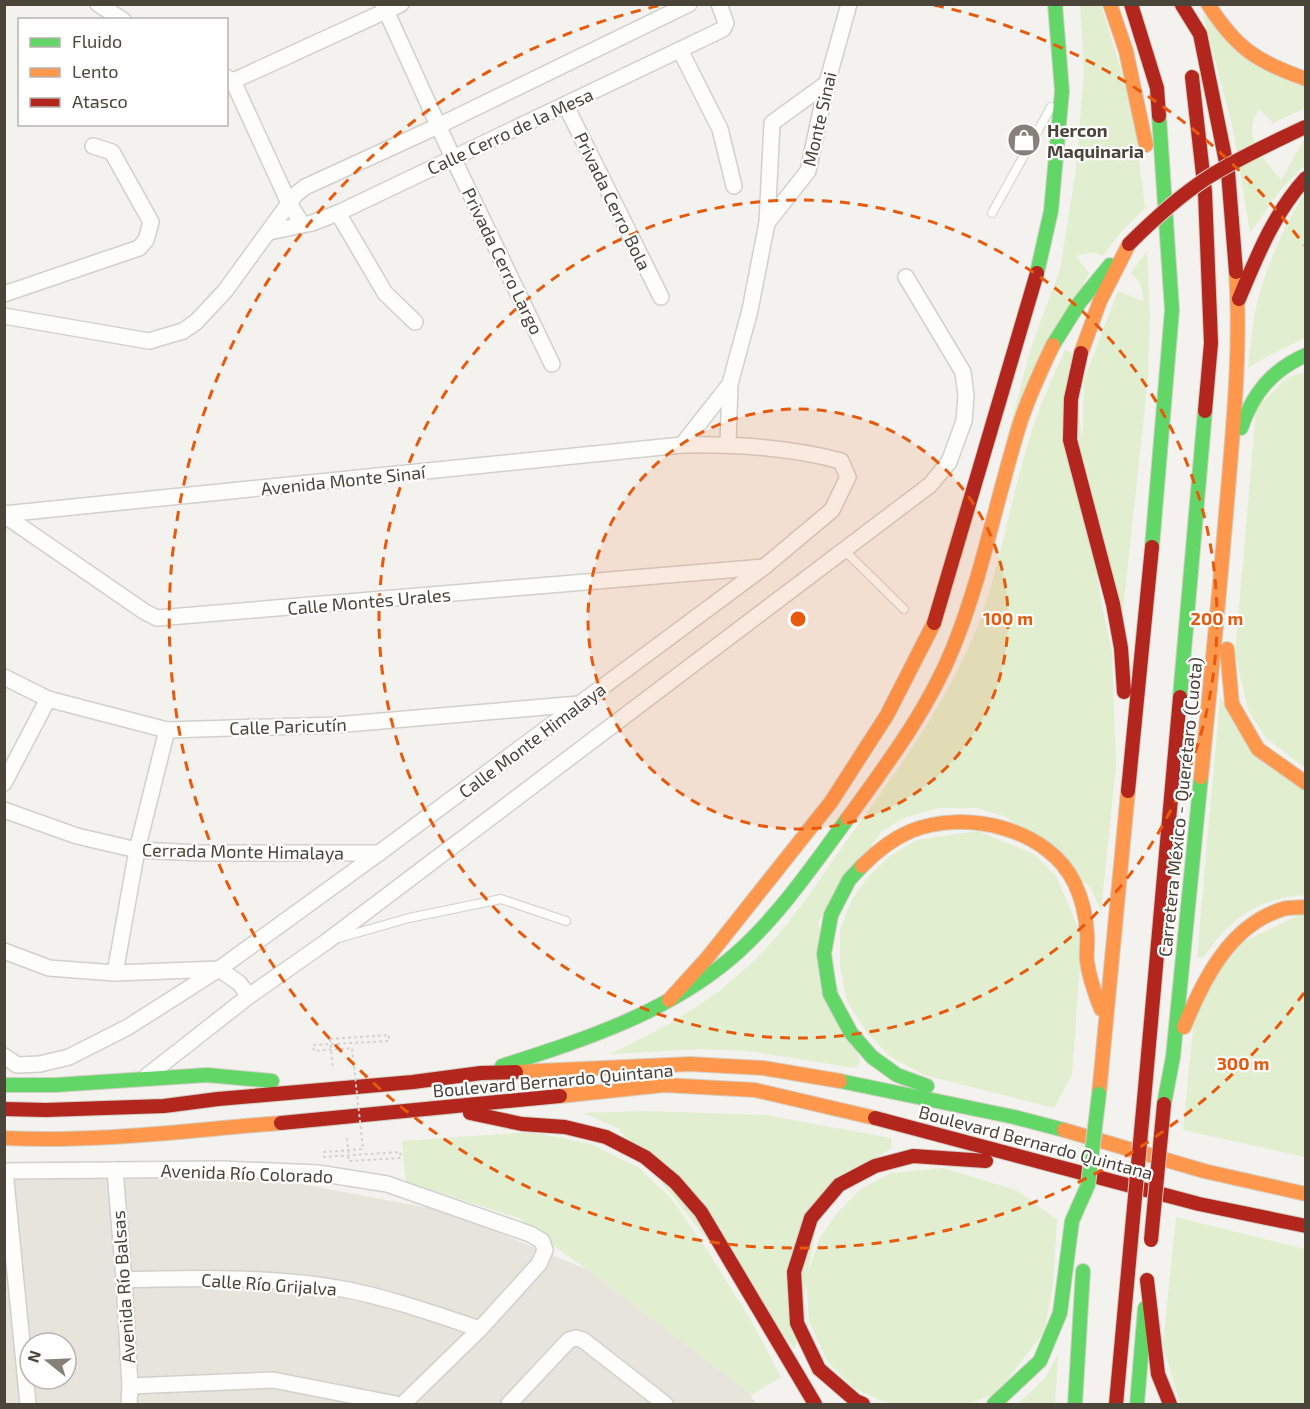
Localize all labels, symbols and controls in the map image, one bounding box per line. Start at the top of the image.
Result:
legend [18,18,228,126]
text: Fluido [72,30,122,52]
text: Lento [72,60,118,82]
street label: Monte Sinai [797,70,841,168]
street label: Calle Cerro de la Mesa [424,83,596,179]
text: Atasco [72,90,128,112]
place label: Hercon Maquinaria [1047,119,1144,162]
shop icon: Hercon Maquinaria [1006,122,1042,158]
street label: Privada Cerro Bola [570,128,656,274]
street label: Privada Cerro Largo [458,184,548,338]
street label: Avenida Monte Sinaí [260,460,427,500]
street label: Calle Montes Urales [286,583,452,619]
text: 100 m [983,607,1033,629]
text: 200 m [1191,607,1243,629]
centre of rings [788,609,808,629]
street label: Carretera México - Querétaro (Cuota) [1153,656,1207,958]
street label: Calle Monte Himalaya [454,678,610,802]
street label: Calle Paricutín [229,713,347,739]
street label: Cerrada Monte Himalaya [142,838,344,864]
text: 300 m [1217,1052,1269,1074]
street label: Boulevard Bernardo Quintana [432,1059,674,1101]
street label: Boulevard Bernardo Quintana [916,1100,1156,1184]
street label: Avenida Río Colorado [160,1159,334,1187]
street label: Avenida Río Balsas [107,1210,139,1364]
street label: Calle Río Grijalva [200,1268,338,1300]
north arrow [18,1331,78,1391]
text: N [22,1348,44,1365]

